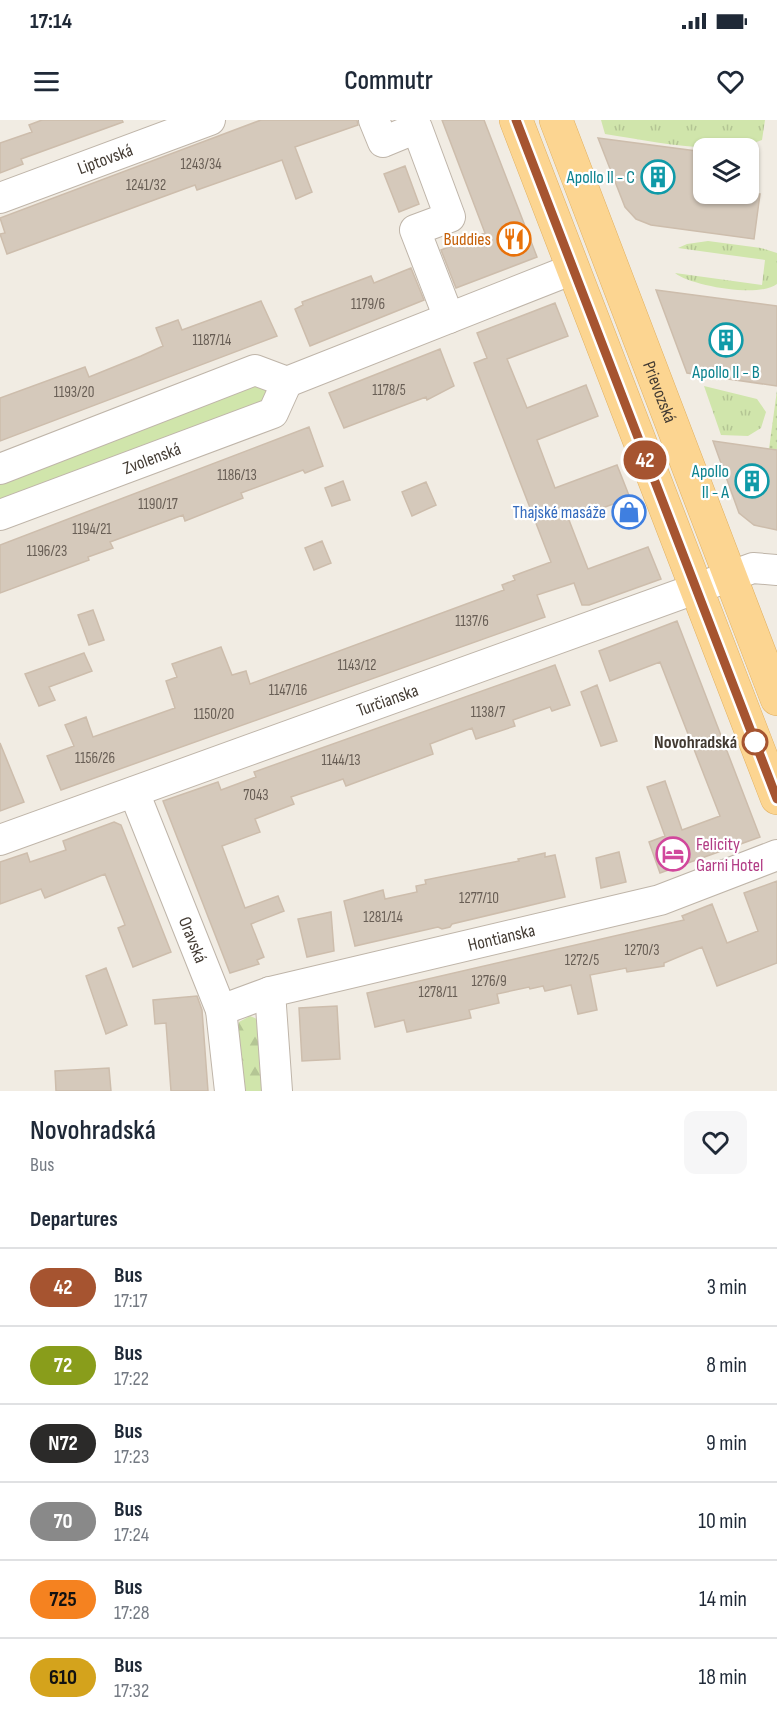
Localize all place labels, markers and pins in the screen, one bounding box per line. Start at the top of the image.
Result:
building icon: Apollo II - C [640,159,676,195]
place label: Apollo II - C [566,167,635,188]
restaurant icon: Buddies [496,221,532,257]
place label: Buddies [443,229,491,250]
building icon: Apollo II - B [708,322,744,358]
place label: Apollo II - B [691,362,760,383]
place label: Apollo II - A [691,461,729,503]
building icon: Apollo II - A [734,463,770,499]
shop icon: Thajské masáže [611,494,647,530]
place label: Thajské masáže [513,502,606,523]
marker: Novohradská [742,729,768,755]
place label: Novohradská [654,732,737,753]
place label: Felicity Garni Hotel [696,834,763,876]
hotel icon: Felicity Garni Hotel [655,836,691,872]

